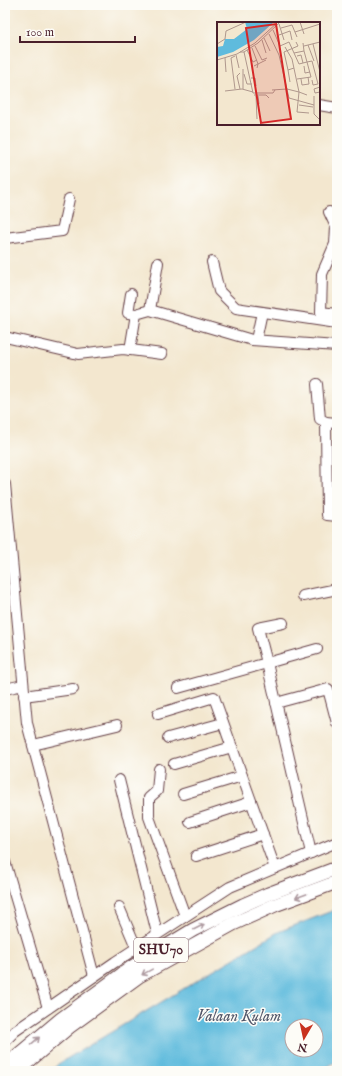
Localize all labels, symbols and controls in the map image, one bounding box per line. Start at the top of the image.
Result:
scale bar [20,18,135,44]
inset map [217,22,320,125]
text: 100 m [26,25,54,40]
one-way arrow [294,893,307,900]
one-way arrow [192,923,204,930]
road number: SHU70 [134,938,188,962]
one-way arrow [141,969,153,976]
water label: Valaan Kulam [197,1007,281,1027]
north arrow [284,1018,324,1058]
one-way arrow [29,1036,40,1045]
text: N [296,1039,309,1055]

